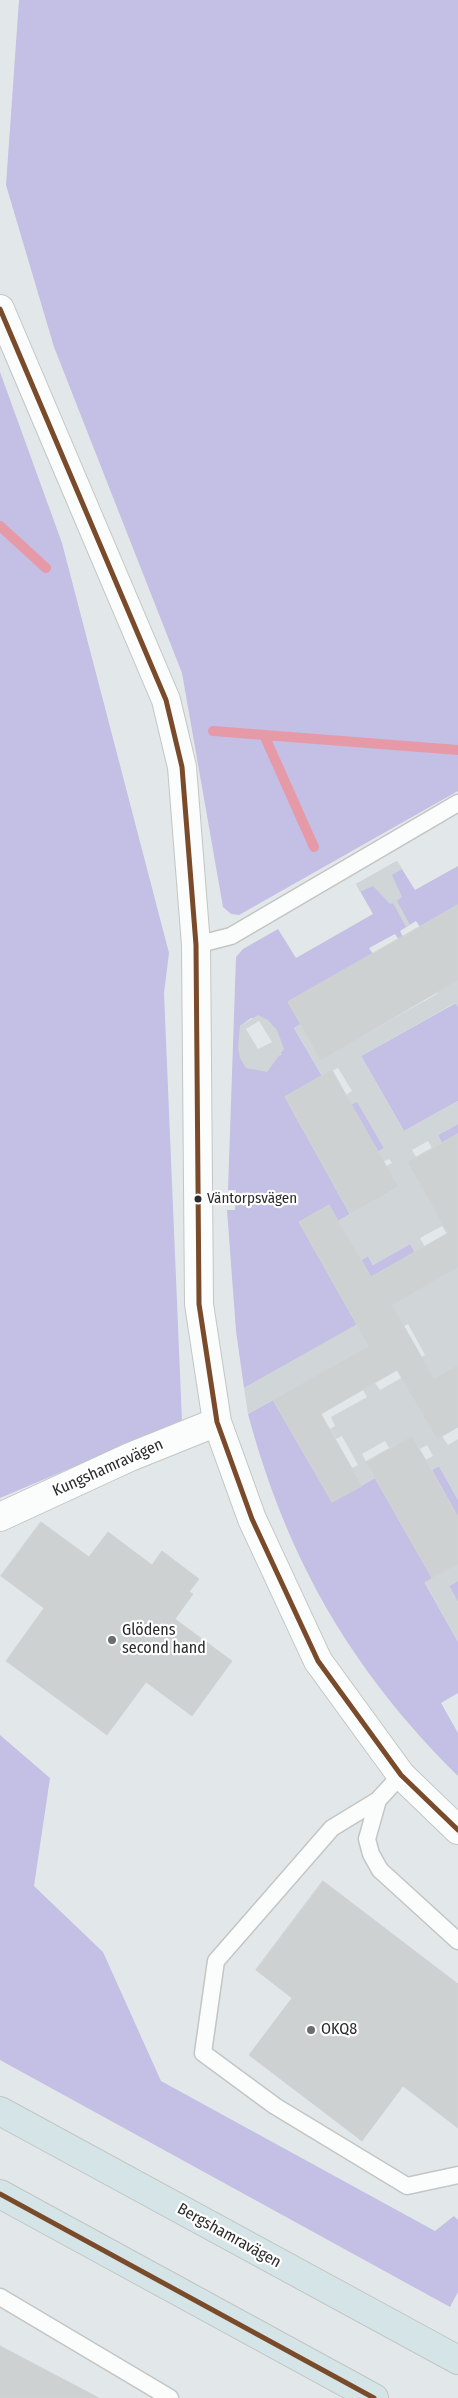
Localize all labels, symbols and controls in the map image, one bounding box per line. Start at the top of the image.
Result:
place label: Väntorpsvägen [207,1190,297,1208]
marker: Väntorpsvägen [193,1194,203,1204]
street label: Kungshamravägen [50,1435,166,1501]
place label: Glödens second hand [122,1621,206,1659]
marker: Glödens second hand [106,1634,118,1646]
place label: OKQ8 [321,2020,357,2040]
marker: OKQ8 [305,2024,317,2036]
street label: Bergshamravägen [174,2200,284,2272]

